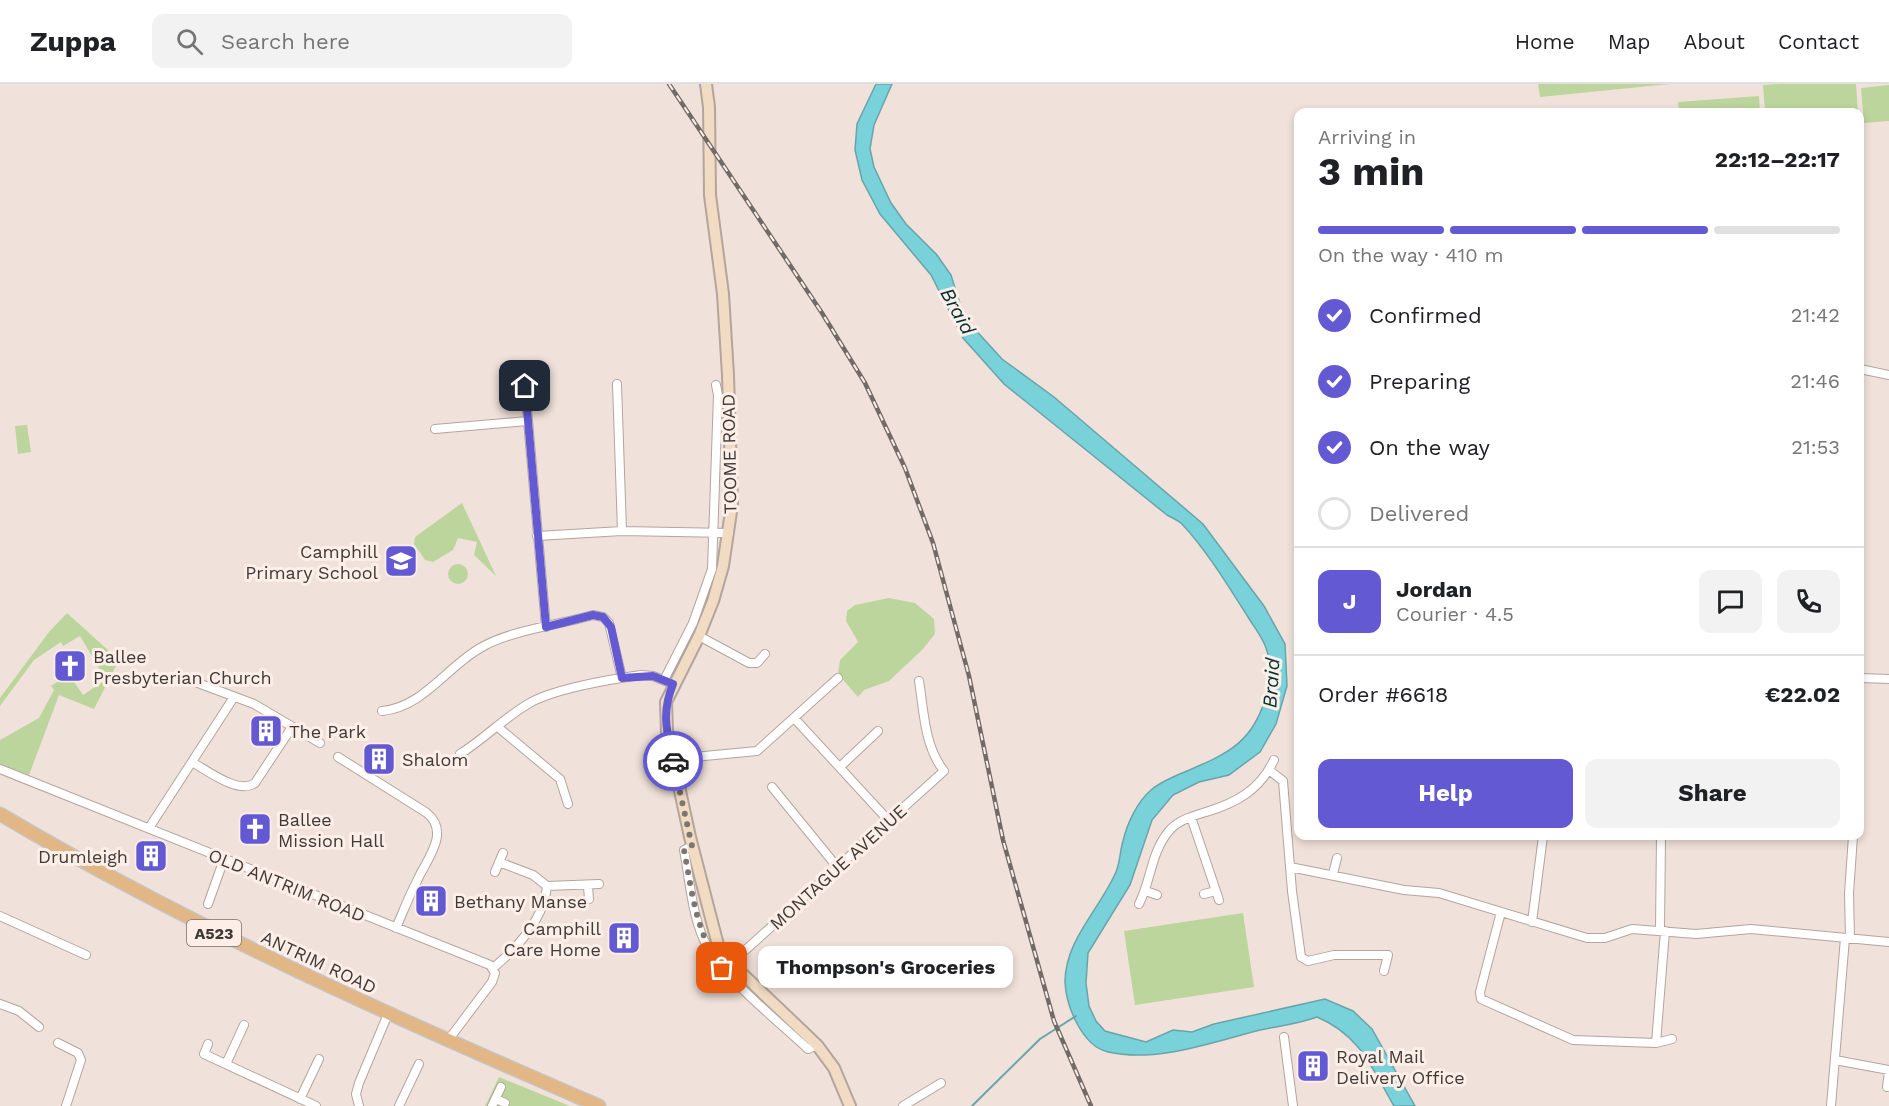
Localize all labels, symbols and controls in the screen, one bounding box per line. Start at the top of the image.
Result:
search box [152,14,572,68]
text: Zuppa [30,25,116,58]
icon: search [173,25,206,58]
text: Search here [221,29,350,54]
text: Home [1515,29,1575,54]
text: Map [1608,29,1651,54]
text: About [1684,29,1745,54]
text: Contact [1778,29,1859,54]
text: Arriving in [1318,125,1416,149]
text: 22:12–22:17 [1715,147,1840,172]
text: 3 min [1318,149,1425,194]
text: On the way · 410 m [1318,243,1504,267]
water label: Braid [935,283,981,339]
icon: check [1318,299,1351,332]
text: Confirmed [1369,303,1482,328]
text: 21:42 [1791,303,1840,327]
pin [499,360,550,411]
icon: check [1318,365,1351,398]
icon: home [508,369,541,402]
text: Preparing [1369,369,1470,394]
text: 21:46 [1790,369,1840,393]
street label: TOOME ROAD [717,394,741,514]
icon: check [1318,431,1351,464]
text: On the way [1369,435,1490,460]
text: 21:53 [1791,435,1840,459]
text: Delivered [1369,501,1469,526]
place label: Camphill Primary School [245,541,378,583]
school or university icon: Camphill Primary School [383,543,419,579]
button: chat [1699,570,1762,633]
button: phone [1777,570,1840,633]
text: Jordan [1396,577,1472,602]
text: J [1343,589,1356,614]
text: Courier · 4.5 [1396,602,1514,626]
place label: Ballee Presbyterian Church [93,646,272,688]
church icon: Ballee Presbyterian Church [52,648,88,684]
water label: Braid [1257,656,1285,709]
text: Order #6618 [1318,682,1448,707]
text: €22.02 [1765,682,1840,707]
building icon: The Park [248,713,284,749]
place label: The Park [289,721,366,742]
courier [643,731,703,791]
building icon: Shalom [361,741,397,777]
icon: car [657,745,690,778]
place label: Shalom [402,749,468,770]
button: Help [1318,759,1573,828]
button: Share [1585,759,1840,828]
street label: MONTAGUE AVENUE [765,800,911,934]
place label: Ballee Mission Hall [278,809,385,851]
church icon: Ballee Mission Hall [237,811,273,847]
building icon: Drumleigh [133,838,169,874]
street label: OLD ANTRIM ROAD [206,844,368,926]
place label: Drumleigh [38,846,128,867]
building icon: Bethany Manse [413,883,449,919]
place label: Bethany Manse [454,891,587,912]
place label: Camphill Care Home [503,918,601,960]
road number: A523 [187,920,241,946]
building icon: Camphill Care Home [606,920,642,956]
street label: ANTRIM ROAD [258,926,380,998]
pin [696,942,747,993]
callout: Thompson's Groceries [758,947,1013,989]
icon: bag [705,951,738,984]
text: Thompson's Groceries [776,955,995,979]
place label: Royal Mail Delivery Office [1336,1046,1465,1088]
building icon: Royal Mail Delivery Office [1295,1048,1331,1084]

